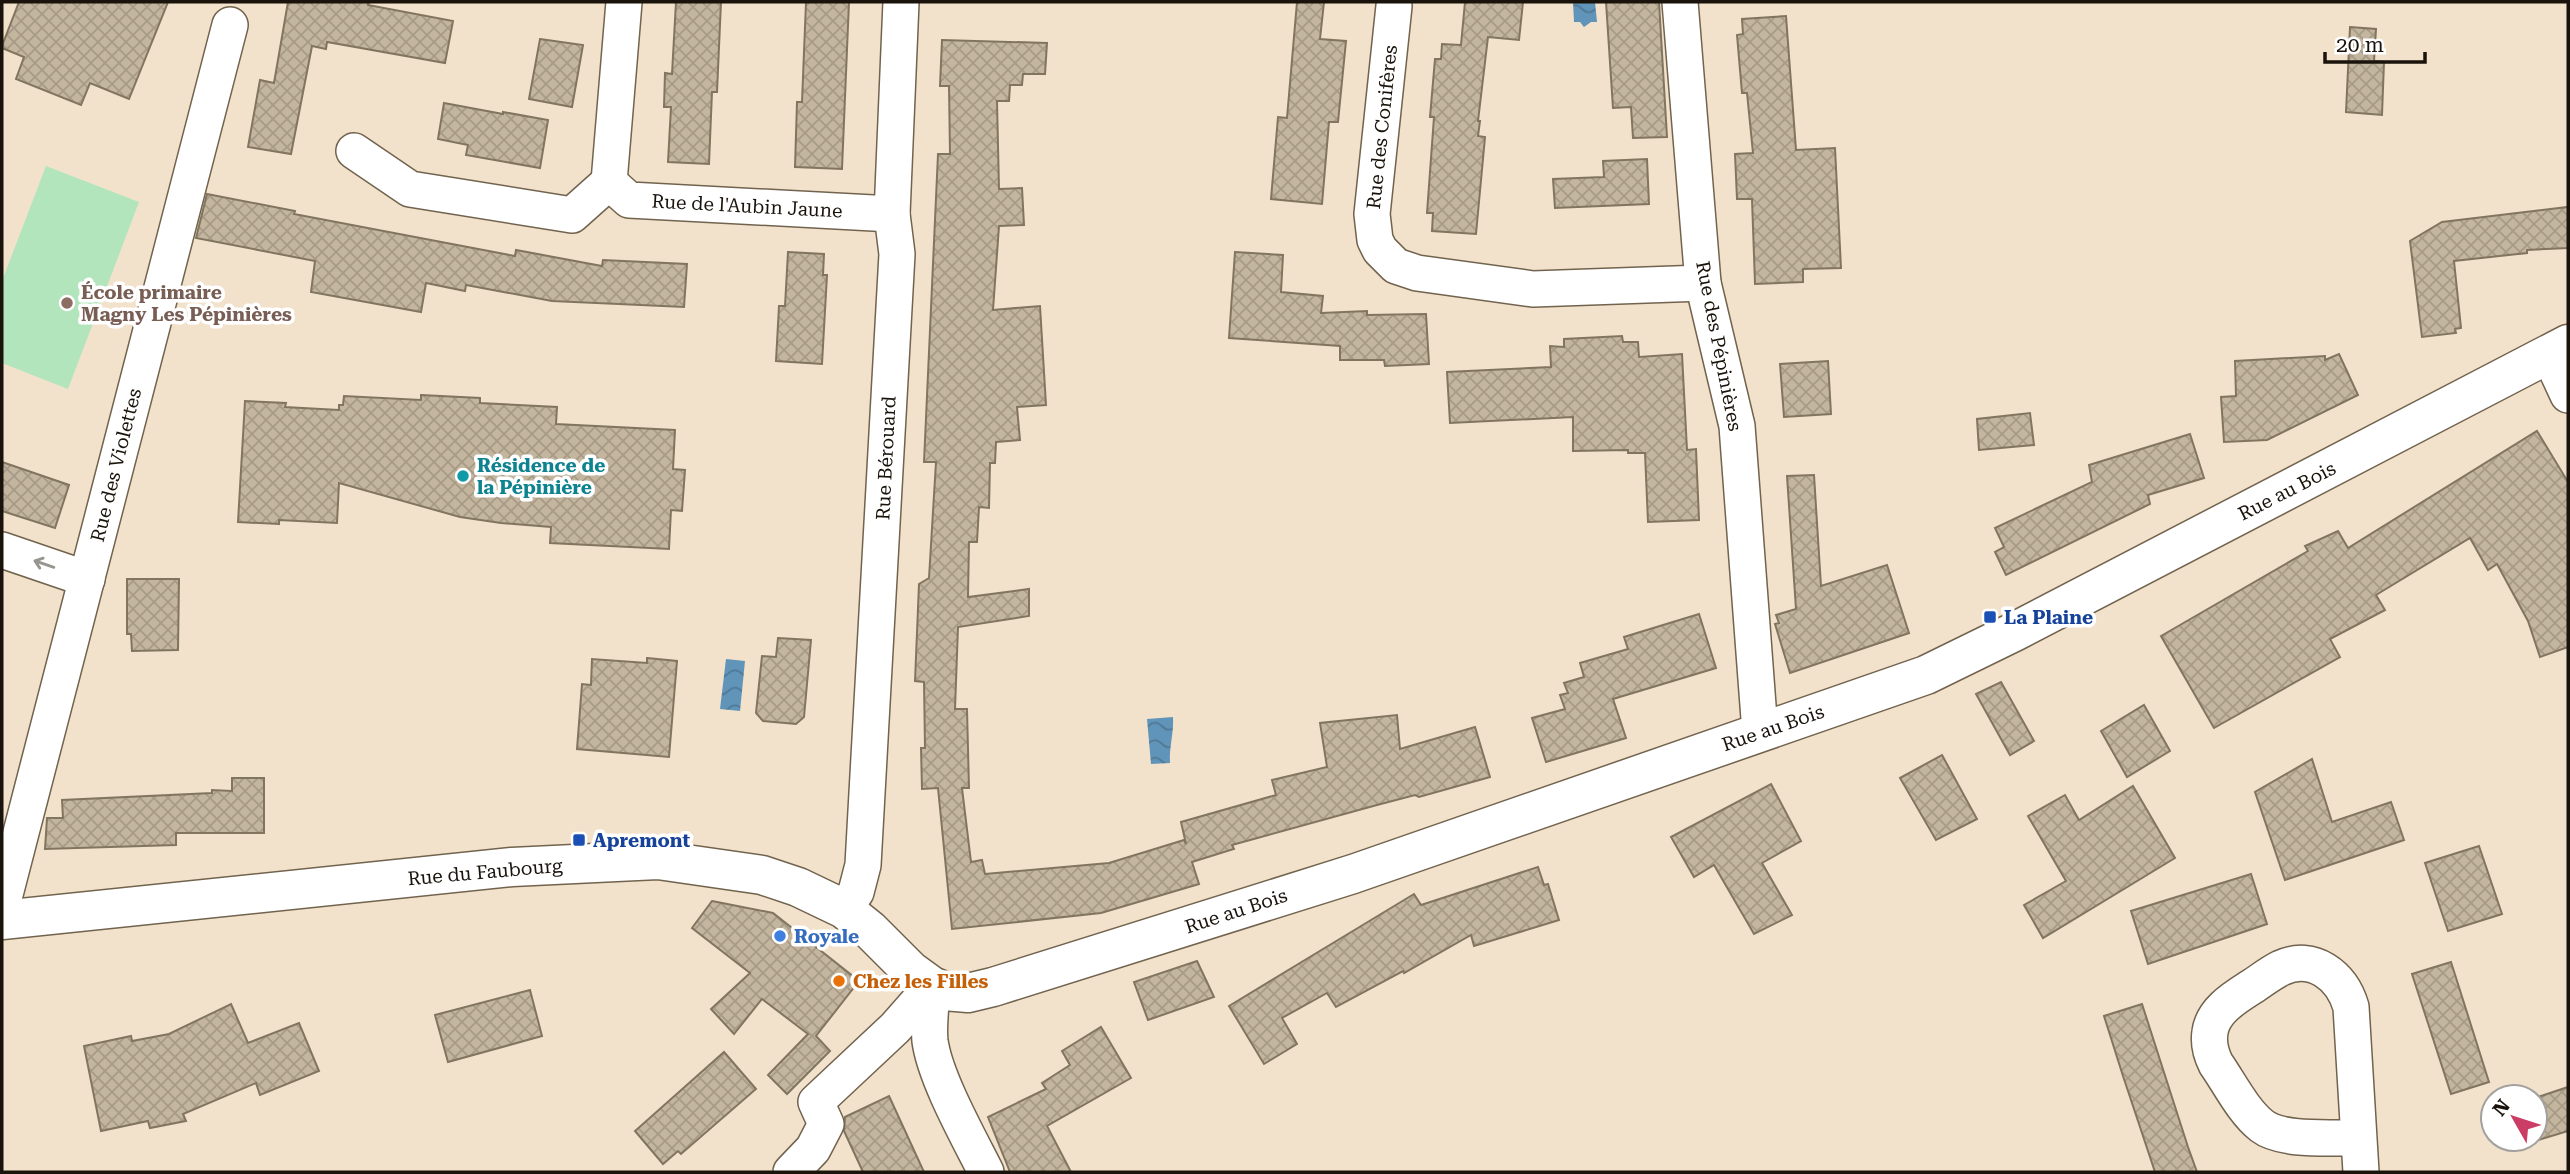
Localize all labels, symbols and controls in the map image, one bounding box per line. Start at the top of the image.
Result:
scale bar [2325,21,2425,65]
text: 20 m [2336,33,2384,57]
street label: Rue des Conifères [1362,44,1402,210]
street label: Rue de l'Aubin Jaune [651,190,843,222]
street label: Rue des Pépinières [1691,259,1747,433]
place label: École primaire Magny Les Pépinières [81,281,292,326]
marker: École primaire Magny Les Pépinières [59,295,75,311]
street label: Rue des Violettes [86,386,146,544]
street label: Rue Bérouard [871,395,901,521]
place label: Résidence de la Pépinière [477,454,605,499]
street label: Rue au Bois [2234,457,2340,525]
marker: Résidence de la Pépinière [455,468,471,484]
one-way arrow [34,557,56,570]
place label: La Plaine [2004,606,2093,629]
marker: La Plaine [1982,609,1998,625]
street label: Rue au Bois [1719,700,1827,756]
place label: Apremont [593,829,690,852]
marker: Apremont [571,832,587,848]
street label: Rue du Faubourg [407,854,564,890]
street label: Rue au Bois [1182,884,1290,938]
place label: Royale [794,925,859,948]
marker: Royale [772,928,788,944]
place label: Chez les Filles [853,970,989,993]
marker: Chez les Filles [831,973,847,989]
north arrow [2479,1083,2549,1153]
text: N [2488,1094,2515,1121]

